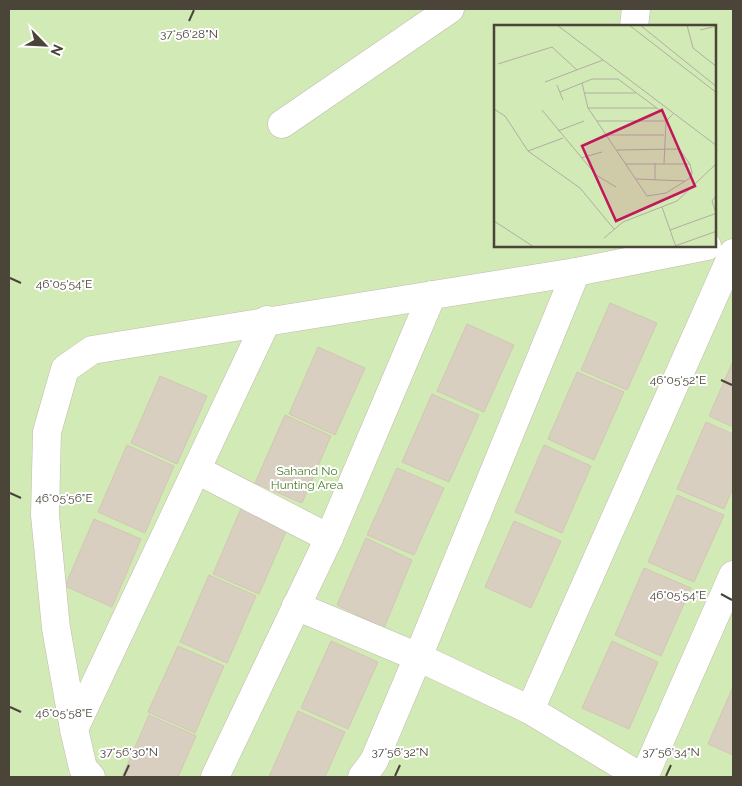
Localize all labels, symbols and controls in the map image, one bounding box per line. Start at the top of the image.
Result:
north arrow [20,20,70,70]
inset map [494,25,717,248]
text: 37°56'28"N [160,27,218,41]
text: N [47,42,66,58]
text: 46°05'54"E [36,277,92,291]
text: 46°05'52"E [650,373,706,387]
park label: Sahand No Hunting Area [271,464,343,492]
text: 46°05'56"E [35,491,93,505]
text: 46°05'54"E [650,588,706,602]
text: 46°05'58"E [35,706,93,720]
text: 37°56'30"N [100,745,158,759]
text: 37°56'32"N [371,745,429,759]
text: 37°56'34"N [642,745,700,759]

